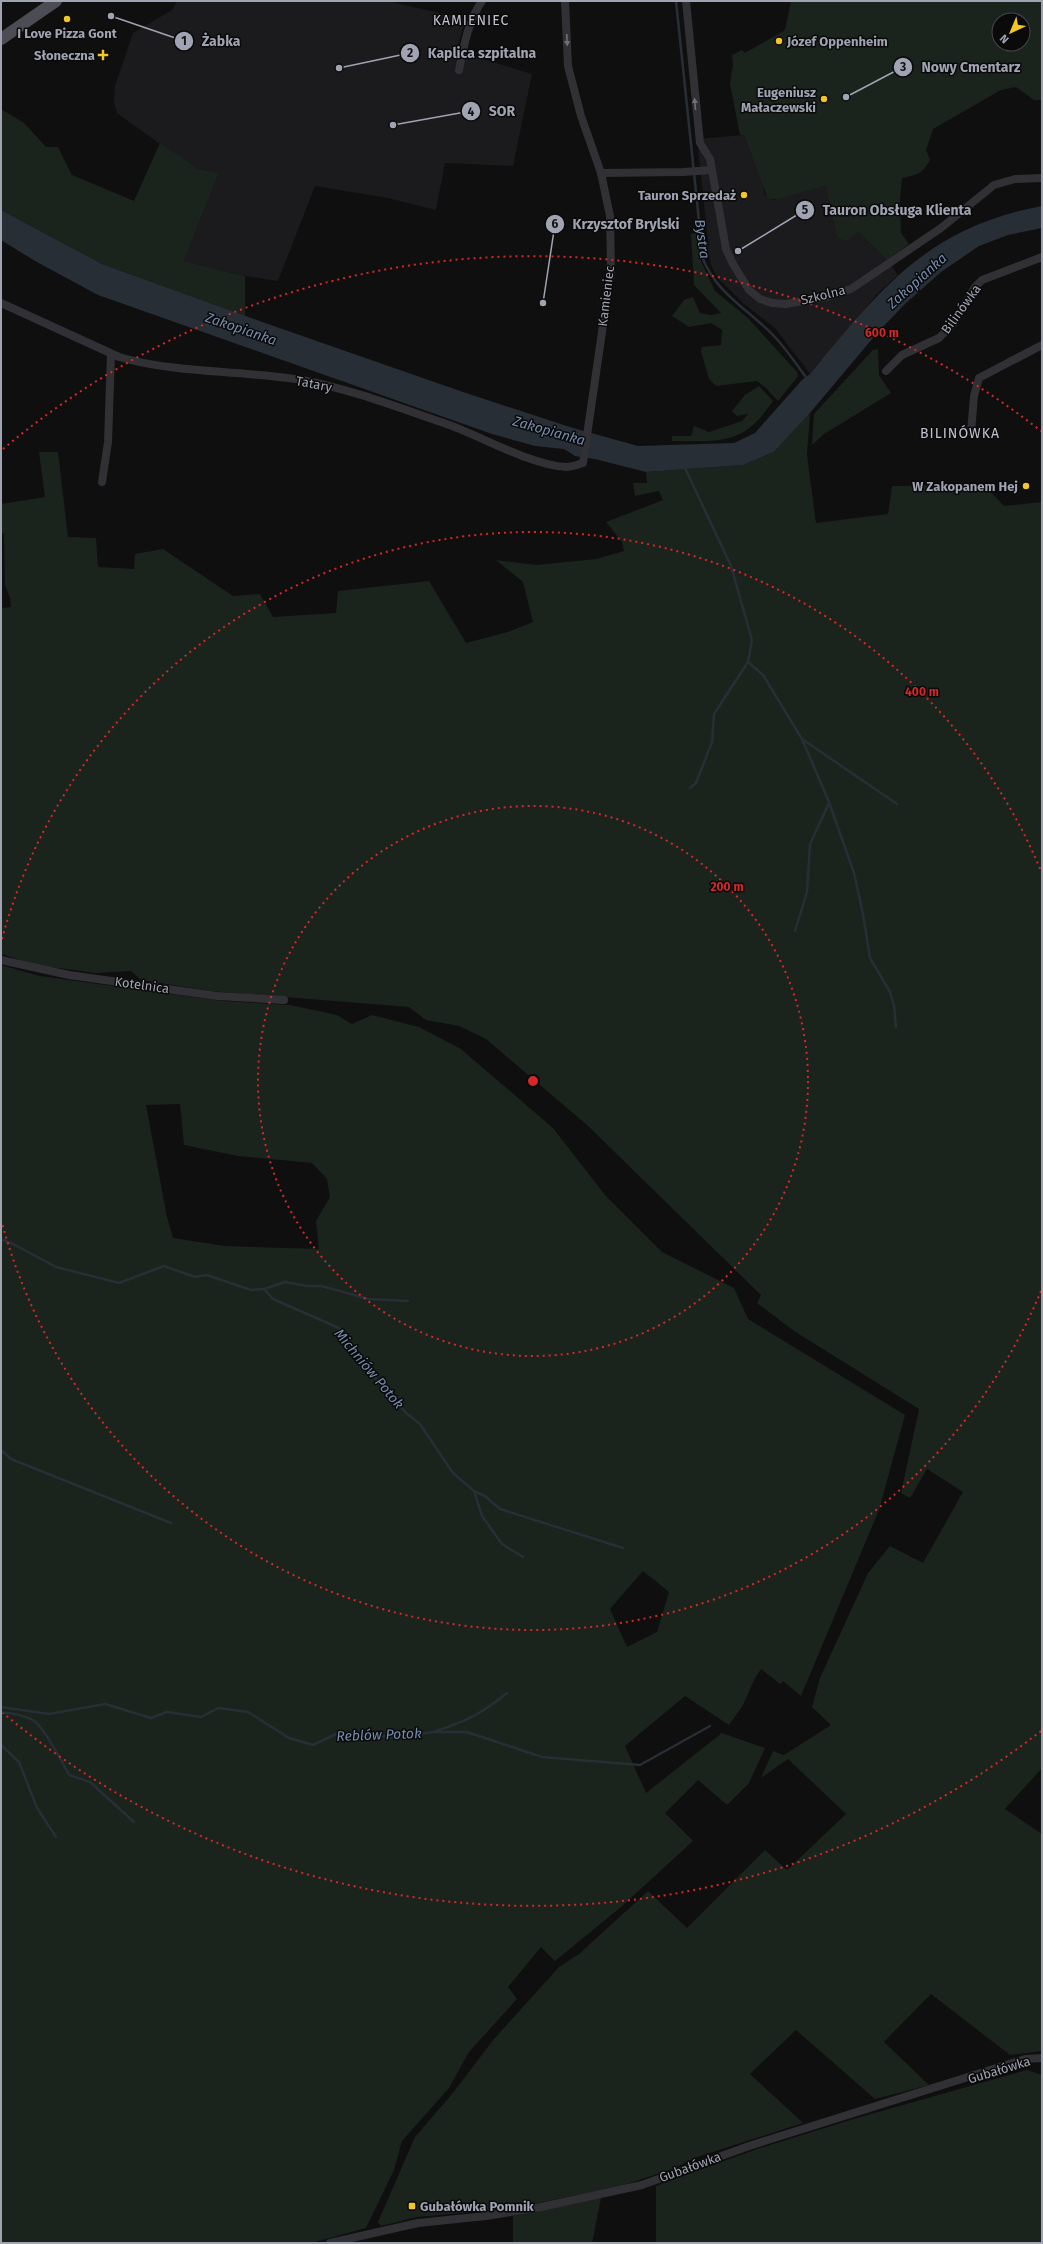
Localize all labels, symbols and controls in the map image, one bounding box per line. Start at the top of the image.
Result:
district label: KAMIENIEC [433,12,509,29]
north arrow [991,12,1031,52]
marker: I Love Pizza Gont [62,14,72,24]
place label: I Love Pizza Gont [17,26,118,41]
callout: Żabka [174,28,249,54]
text: Żabka [202,32,241,50]
text: N [997,32,1012,46]
text: 1 [181,34,187,48]
one-way arrow [563,34,570,46]
place label: Józef Oppenheim [786,34,888,49]
marker: Józef Oppenheim [774,36,784,46]
callout: Kaplica szpitalna [400,40,544,66]
text: Kaplica szpitalna [428,45,537,62]
text: 2 [407,46,413,60]
place label: Słoneczna [34,48,95,63]
marker: Słoneczna [98,50,108,60]
callout: Nowy Cmentarz [893,54,1028,80]
text: Nowy Cmentarz [922,59,1021,76]
text: 3 [899,60,906,74]
place label: Eugeniusz Małaczewski [741,85,816,115]
marker: Eugeniusz Małaczewski [819,94,829,104]
callout: SOR [461,98,523,124]
one-way arrow [692,98,699,110]
text: SOR [489,103,516,120]
text: 4 [468,105,475,119]
place label: Tauron Sprzedaż [638,188,736,203]
marker: Tauron Sprzedaż [739,190,749,200]
callout: Tauron Obsługa Klienta [795,197,980,223]
text: Tauron Obsługa Klienta [822,202,972,219]
text: 5 [802,203,809,217]
callout: Krzysztof Brylski [545,211,688,237]
text: Krzysztof Brylski [573,216,679,233]
text: 6 [552,217,559,231]
water label: Bystra [691,218,713,260]
water label: Zakopianka [883,250,950,313]
street label: Kamieniec [595,265,617,327]
street label: Bilinówka [938,281,984,337]
street label: Szkolna [799,282,847,308]
water label: Zakopianka [202,309,279,349]
text: 600 m [865,326,899,340]
street label: Tatary [295,373,334,395]
water label: Zakopianka [510,412,587,449]
district label: BILINÓWKA [920,424,1000,442]
place label: W Zakopanem Hej [912,479,1018,494]
marker: W Zakopanem Hej [1021,481,1031,491]
text: 400 m [905,685,939,699]
text: 200 m [710,880,744,894]
street label: Kotelnica [114,974,170,996]
centre of rings [526,1074,540,1088]
water label: Michniów Potok [331,1326,408,1413]
water label: Reblów Potok [336,1725,422,1745]
street label: Gubałówka [966,2053,1032,2087]
street label: Gubałówka [657,2149,723,2185]
place label: Gubałówka Pomnik [420,2199,535,2214]
marker: Gubałówka Pomnik [407,2201,417,2211]

